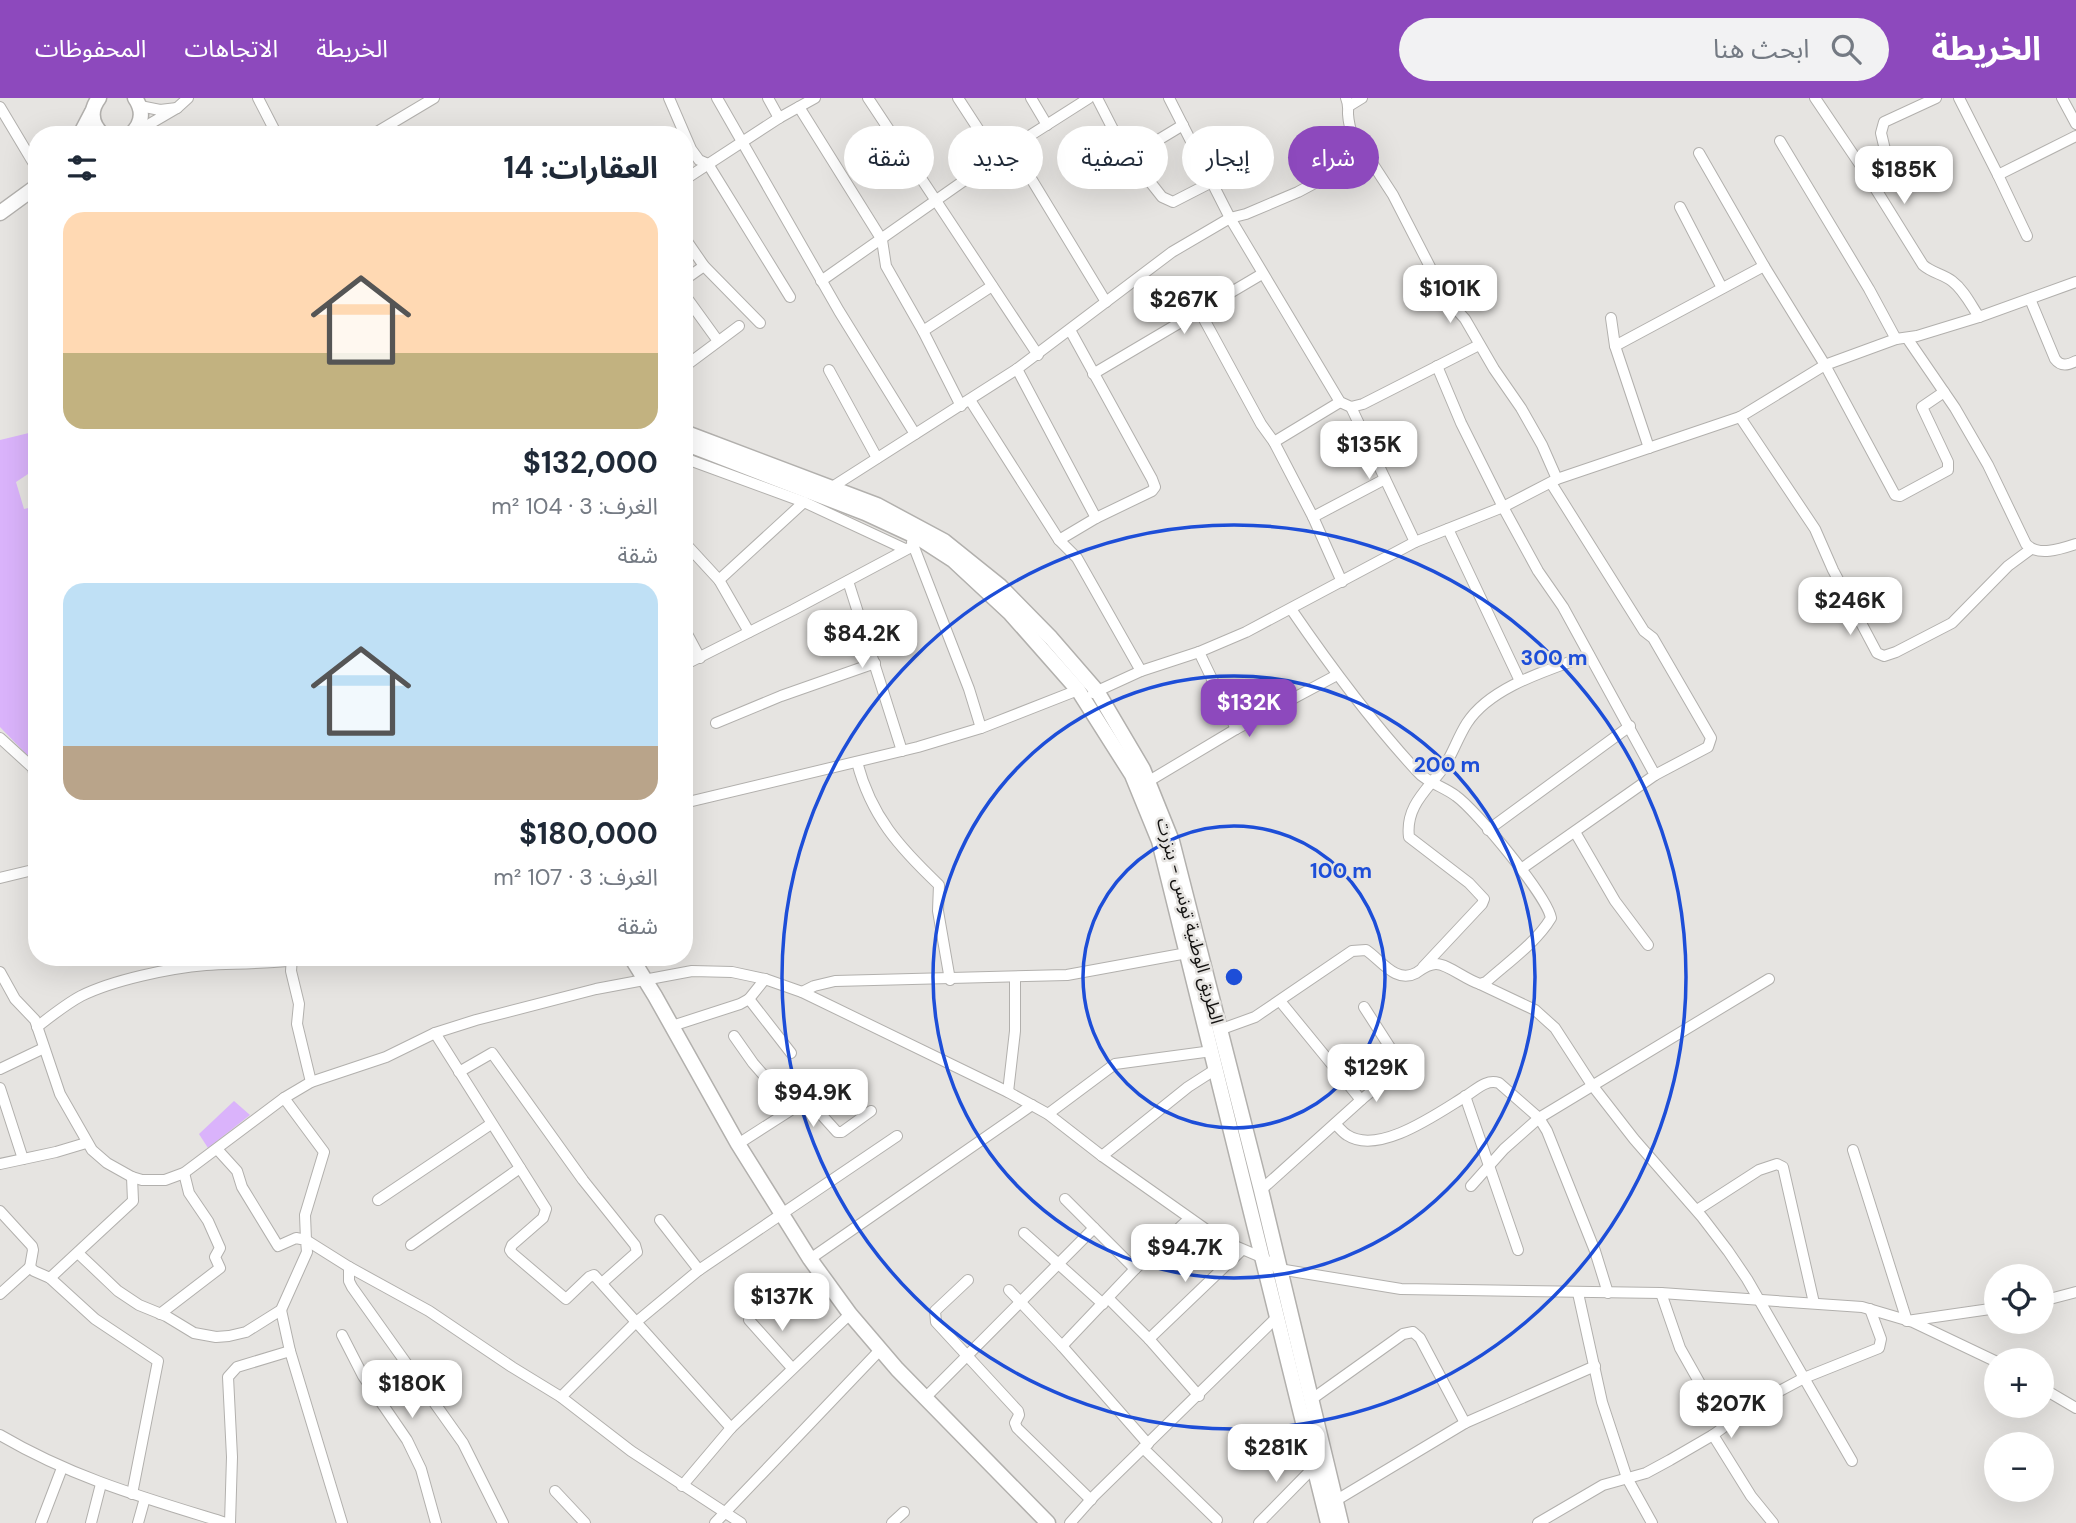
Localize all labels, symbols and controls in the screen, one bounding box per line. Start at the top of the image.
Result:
search box [1399,18,1889,81]
text: الخريطة [1931,27,2041,70]
icon: search [1827,30,1865,68]
text: ابحث هنا [1713,32,1809,66]
text: المحفوظات [35,33,146,64]
text: الاتجاهات [184,33,278,64]
text: الخريطة [316,33,388,64]
chip: شقة [844,126,934,189]
chip: جديد [948,126,1043,189]
chip: تصفية [1057,126,1168,189]
chip: إيجار [1182,126,1274,189]
chip: شراء [1288,126,1379,189]
pin: $185K [1855,146,1953,206]
text: العقارات: 14 [503,148,658,187]
icon: filters [63,149,101,187]
text: $185K [1871,154,1937,184]
icon: home [298,257,424,383]
pin: $101K [1401,266,1499,325]
text: $101K [1419,273,1481,303]
pin: $267K [1135,276,1233,336]
text: $267K [1150,284,1218,314]
pin: $135K [1320,422,1418,481]
text: $135K [1336,429,1402,459]
text: $132,000 [523,443,658,482]
text: الغرف: 3 · 104 m² [491,491,658,521]
text: شقة [617,540,658,570]
pin: $246K [1801,578,1899,637]
text: $246K [1814,585,1886,615]
pin: $84.2K [805,610,919,670]
text: $84.2K [823,618,901,648]
icon: home [298,628,424,754]
text: 300 m [1521,644,1587,672]
pin: $132K [1200,680,1298,739]
text: $132K [1217,687,1281,717]
text: 200 m [1414,751,1480,779]
text: $180,000 [519,814,658,853]
street label: الطريق الوطنية تونس - بنزرت [1151,815,1229,1027]
text: 100 m [1310,857,1372,885]
text: الغرف: 3 · 107 m² [493,862,658,892]
text: شقة [617,911,658,941]
centre of rings [1222,965,1246,989]
pin: $129K [1327,1044,1425,1104]
text: $129K [1343,1052,1409,1082]
pin: $94.9K [756,1070,870,1129]
text: $94.9K [774,1077,852,1107]
pin: $94.7K [1128,1224,1242,1284]
text: $94.7K [1147,1232,1223,1262]
map controls [1984,1264,2054,1502]
button: locate [1984,1264,2054,1334]
pin: $137K [733,1274,831,1333]
text: $137K [750,1281,814,1311]
button: + [1984,1348,2054,1418]
pin: $180K [363,1360,461,1420]
text: $180K [378,1368,446,1398]
pin: $207K [1682,1380,1780,1440]
text: $207K [1696,1388,1766,1418]
pin: $281K [1227,1424,1325,1484]
text: $281K [1244,1432,1308,1462]
button: − [1984,1432,2054,1502]

